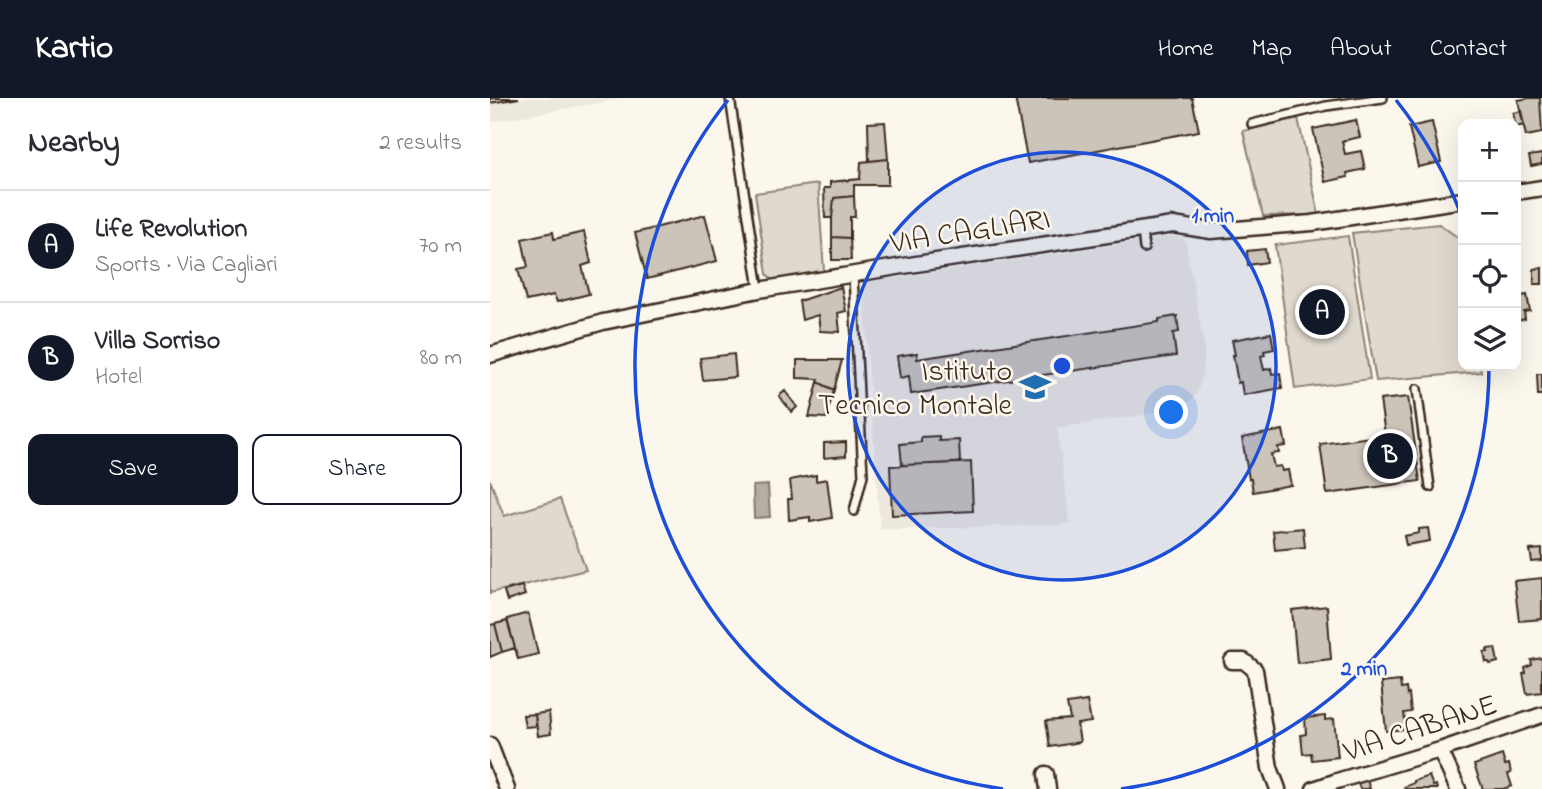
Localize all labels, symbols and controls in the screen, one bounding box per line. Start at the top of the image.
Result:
text: Kartio [35,25,113,73]
text: Home [1158,32,1214,67]
text: Map [1252,32,1292,67]
text: About [1330,32,1392,67]
text: Contact [1430,32,1507,67]
map controls [1458,119,1521,371]
button: + [1458,119,1521,182]
text: Nearby [28,122,120,166]
text: 2 results [379,127,462,160]
button: − [1458,182,1521,245]
street label: VIA CAGLIARI [886,199,1054,267]
text: 1 min [1192,202,1234,232]
text: Life Revolution [95,211,247,249]
text: A [44,230,58,263]
text: 70 m [419,230,462,263]
button: locate [1458,245,1521,308]
text: Sports · Via Cagliari [95,249,278,282]
pin: A [1299,286,1345,338]
button: layers [1458,308,1521,371]
text: Villa Sorriso [95,323,220,361]
text: B [43,342,59,375]
text: 80 m [420,342,462,375]
place label: Istituto Tecnico Montale [818,351,1013,429]
centre of rings [1050,354,1074,378]
text: Hotel [95,361,142,394]
school or university icon: Istituto Tecnico Montale [1018,370,1052,404]
your location [1154,395,1188,429]
pin: B [1367,430,1413,482]
button: Save [28,434,238,505]
button: Share [252,434,462,505]
text: 2 min [1340,655,1387,685]
street label: VIA CABANE [1337,684,1503,776]

